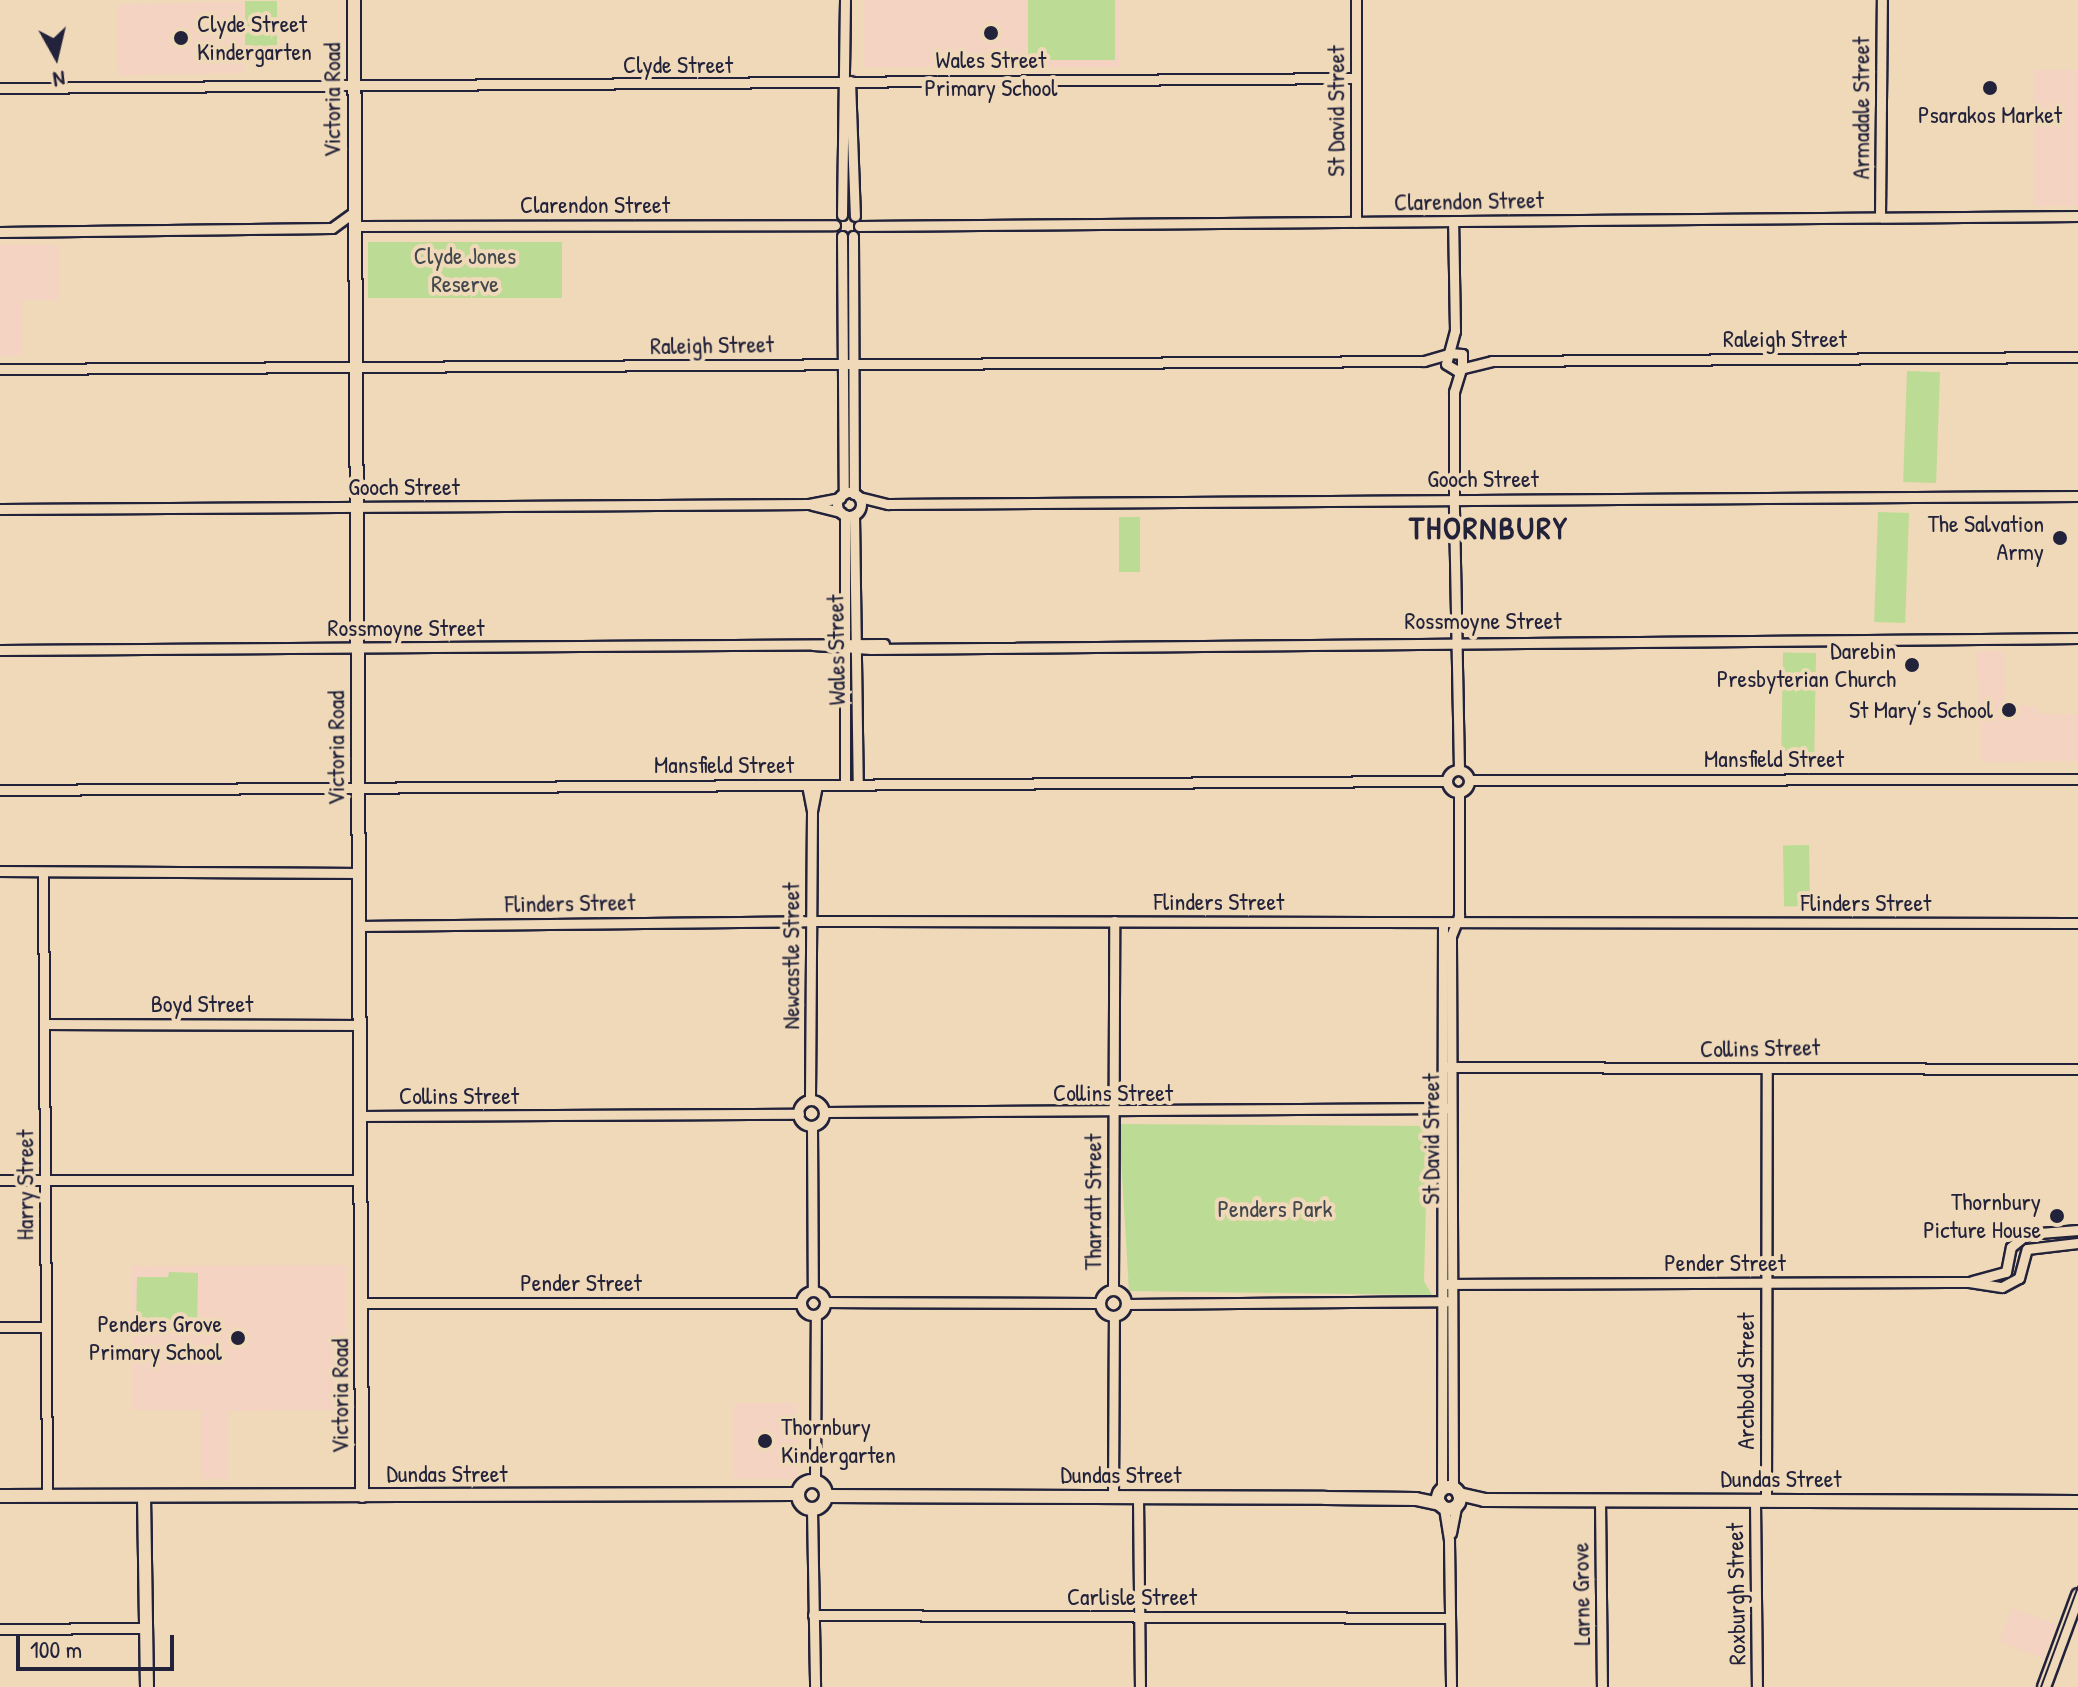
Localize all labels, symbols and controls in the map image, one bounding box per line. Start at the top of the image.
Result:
place label: Clyde Street Kindergarten [197,10,312,66]
north arrow [16,16,96,96]
marker: Wales Street Primary School [982,24,1000,42]
marker: Clyde Street Kindergarten [172,29,190,47]
street label: Armadale Street [1847,37,1875,179]
street label: Victoria Road [318,43,346,157]
street label: St David Street [1322,45,1350,177]
place label: Wales Street Primary School [925,46,1057,102]
street label: Clyde Street [623,51,733,79]
text: N [51,64,67,95]
marker: Psarakos Market [1981,79,1999,97]
place label: Psarakos Market [1918,101,2062,129]
street label: Clarendon Street [1394,185,1544,217]
street label: Clarendon Street [520,191,670,219]
park label: Clyde Jones Reserve [414,242,516,298]
street label: Raleigh Street [1723,325,1847,353]
street label: Raleigh Street [650,330,774,360]
street label: Gooch Street [1427,465,1539,493]
street label: Gooch Street [348,473,460,501]
district label: THORNBURY [1409,509,1569,547]
place label: The Salvation Army [1928,510,2044,566]
marker: The Salvation Army [2051,529,2069,547]
street label: Wales Street [821,594,851,706]
street label: Rossmoyne Street [1405,607,1561,635]
street label: Rossmoyne Street [328,614,484,642]
place label: Darebin Presbyterian Church [1717,637,1896,693]
marker: Darebin Presbyterian Church [1903,656,1921,674]
street label: Victoria Road [322,691,350,805]
place label: St Mary’s School [1849,696,1993,724]
marker: St Mary’s School [2000,701,2018,719]
street label: Mansfield Street [1704,745,1844,773]
street label: Mansfield Street [654,751,794,779]
street label: Newcastle Street [777,883,805,1029]
street label: Flinders Street [505,887,635,919]
street label: Flinders Street [1154,888,1284,916]
street label: Flinders Street [1801,889,1931,917]
street label: Boyd Street [151,990,253,1018]
street label: Collins Street [1700,1033,1820,1063]
street label: St David Street [1417,1073,1445,1205]
street label: Collins Street [1053,1079,1173,1107]
street label: Collins Street [399,1082,519,1110]
street label: Harry Street [11,1130,39,1240]
street label: Tharratt Street [1079,1134,1107,1270]
place label: Thornbury Picture House [1923,1188,2041,1244]
park label: Penders Park [1217,1195,1333,1223]
marker: Thornbury Picture House [2048,1207,2066,1225]
street label: Pender Street [1664,1249,1786,1277]
street label: Pender Street [520,1269,642,1297]
place label: Penders Grove Primary School [89,1310,222,1366]
street label: Archbold Street [1732,1312,1760,1450]
marker: Penders Grove Primary School [229,1329,247,1347]
street label: Victoria Road [326,1339,354,1453]
place label: Thornbury Kindergarten [781,1413,896,1469]
marker: Thornbury Kindergarten [756,1432,774,1450]
street label: Dundas Street [386,1460,508,1488]
street label: Dundas Street [1060,1461,1182,1489]
street label: Dundas Street [1720,1465,1842,1493]
street label: Roxburgh Street [1720,1523,1752,1665]
street label: Larne Grove [1566,1542,1596,1646]
street label: Carlisle Street [1067,1583,1197,1611]
scale bar [20,1619,178,1669]
text: 100 m [30,1633,82,1665]

